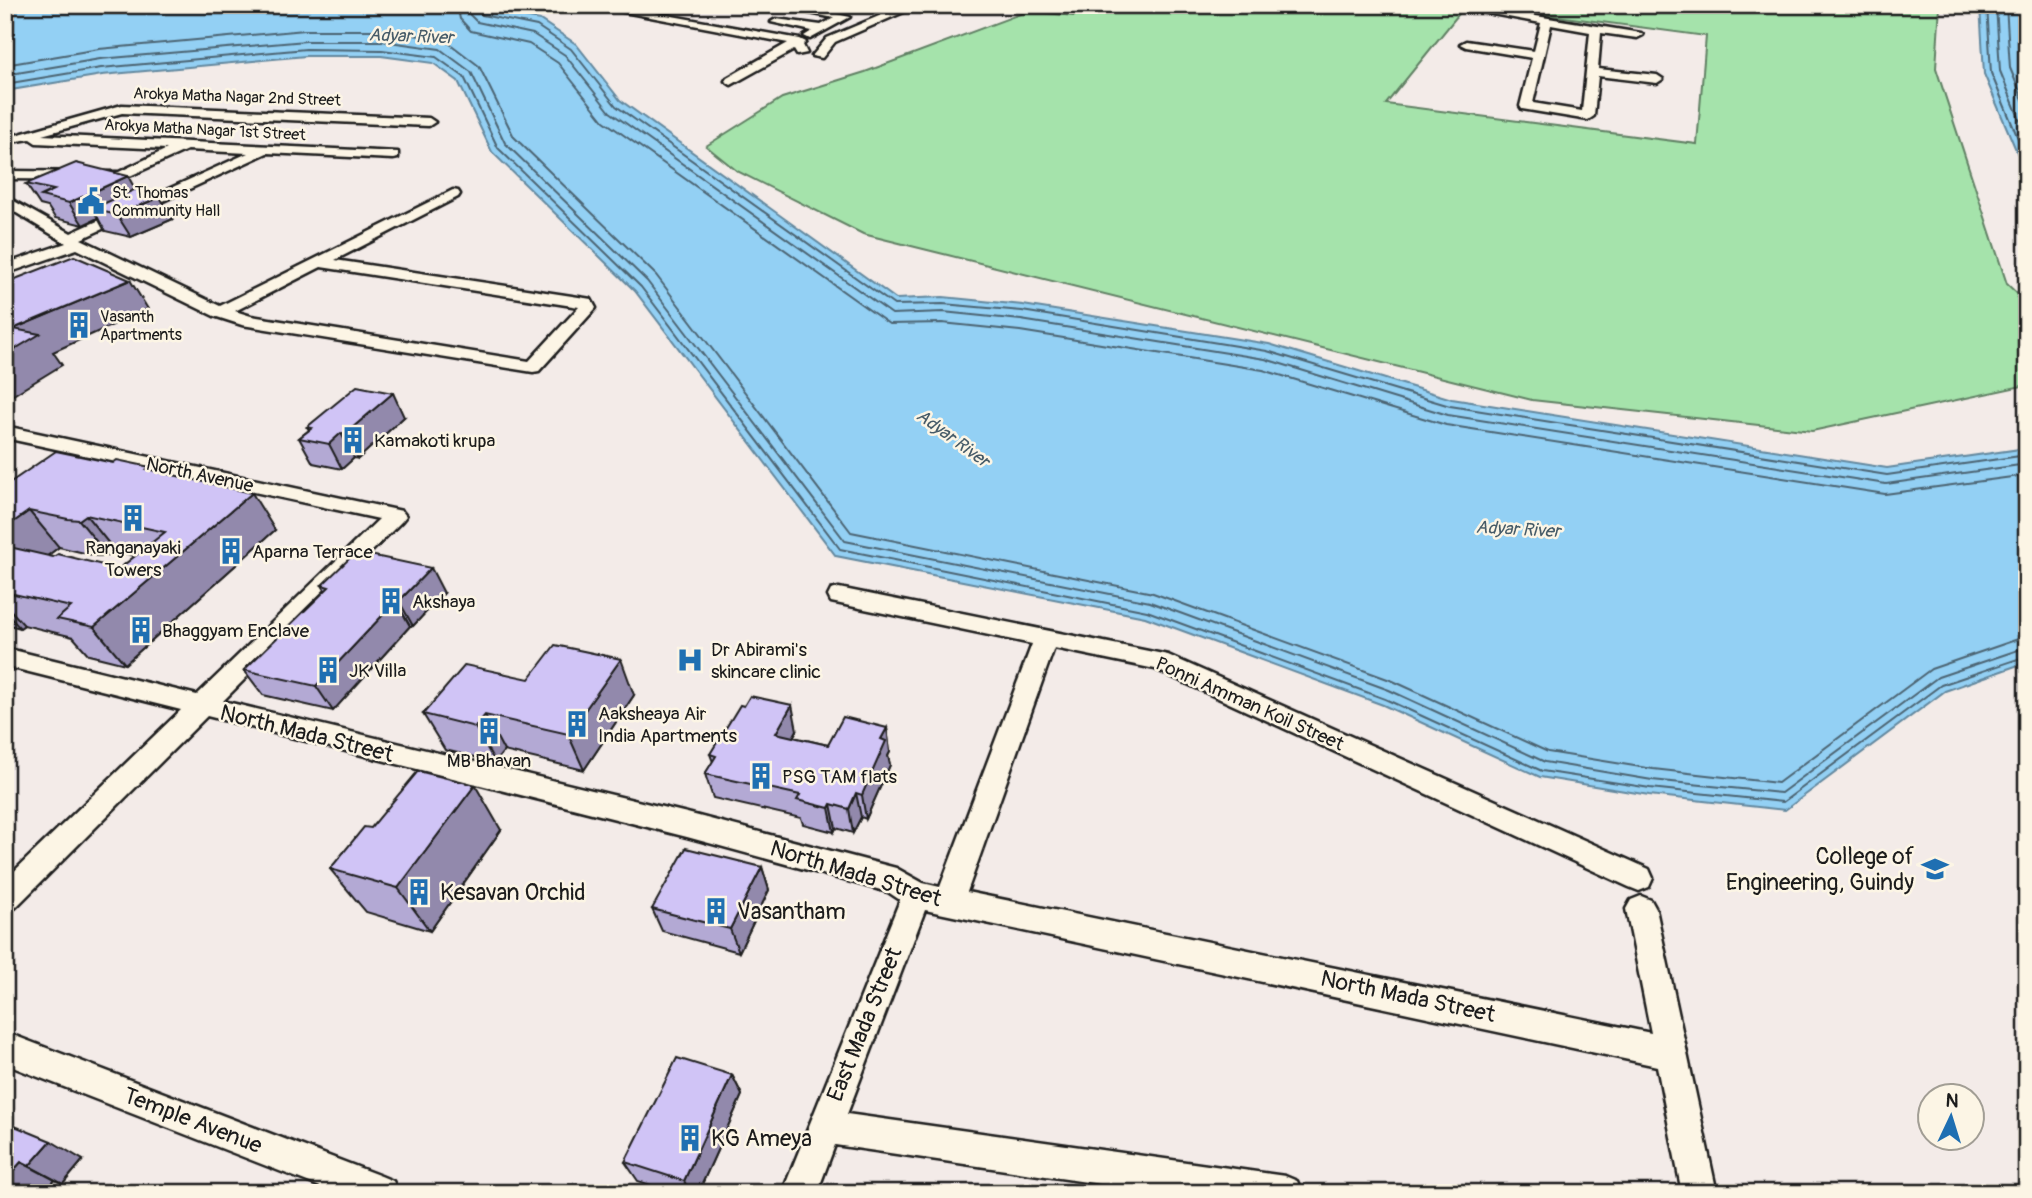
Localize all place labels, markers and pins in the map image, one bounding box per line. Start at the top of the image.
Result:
place label: St. Thomas Community Hall [112,183,220,221]
public building icon: St. Thomas Community Hall [76,186,106,216]
place label: Vasanth Apartments [100,307,182,345]
building icon: Vasanth Apartments [64,310,94,340]
building icon: Kamakoti krupa [338,425,368,455]
place label: Kamakoti krupa [374,429,496,453]
building icon: Ranganayaki Towers [118,503,148,533]
place label: Ranganayaki Towers [85,536,181,582]
building icon: Aparna Terrace [216,536,246,566]
place label: Aparna Terrace [252,540,373,564]
building icon: Akshaya [376,586,406,616]
place label: Akshaya [412,590,476,614]
building icon: Bhaggyam Enclave [126,615,156,645]
place label: Bhaggyam Enclave [162,619,310,643]
place label: Dr Abirami's skincare clinic [711,638,821,684]
hospital icon: Dr Abirami's skincare clinic [675,645,705,675]
building icon: JK Villa [313,655,343,685]
place label: JK Villa [349,659,406,683]
place label: Aaksheaya Air India Apartments [598,702,737,748]
building icon: Aaksheaya Air India Apartments [562,709,592,739]
building icon: MB Bhavan [474,716,504,746]
place label: MB Bhavan [447,749,531,773]
building icon: PSG TAM flats [746,761,776,791]
place label: PSG TAM flats [782,765,898,789]
place label: College of Engineering, Guindy [1726,842,1914,897]
school or university icon: College of Engineering, Guindy [1920,854,1950,884]
building icon: Kesavan Orchid [404,877,434,907]
place label: Kesavan Orchid [440,878,585,907]
building icon: Vasantham [701,896,731,926]
place label: Vasantham [737,897,846,926]
building icon: KG Ameya [675,1123,705,1153]
place label: KG Ameya [711,1124,812,1153]

